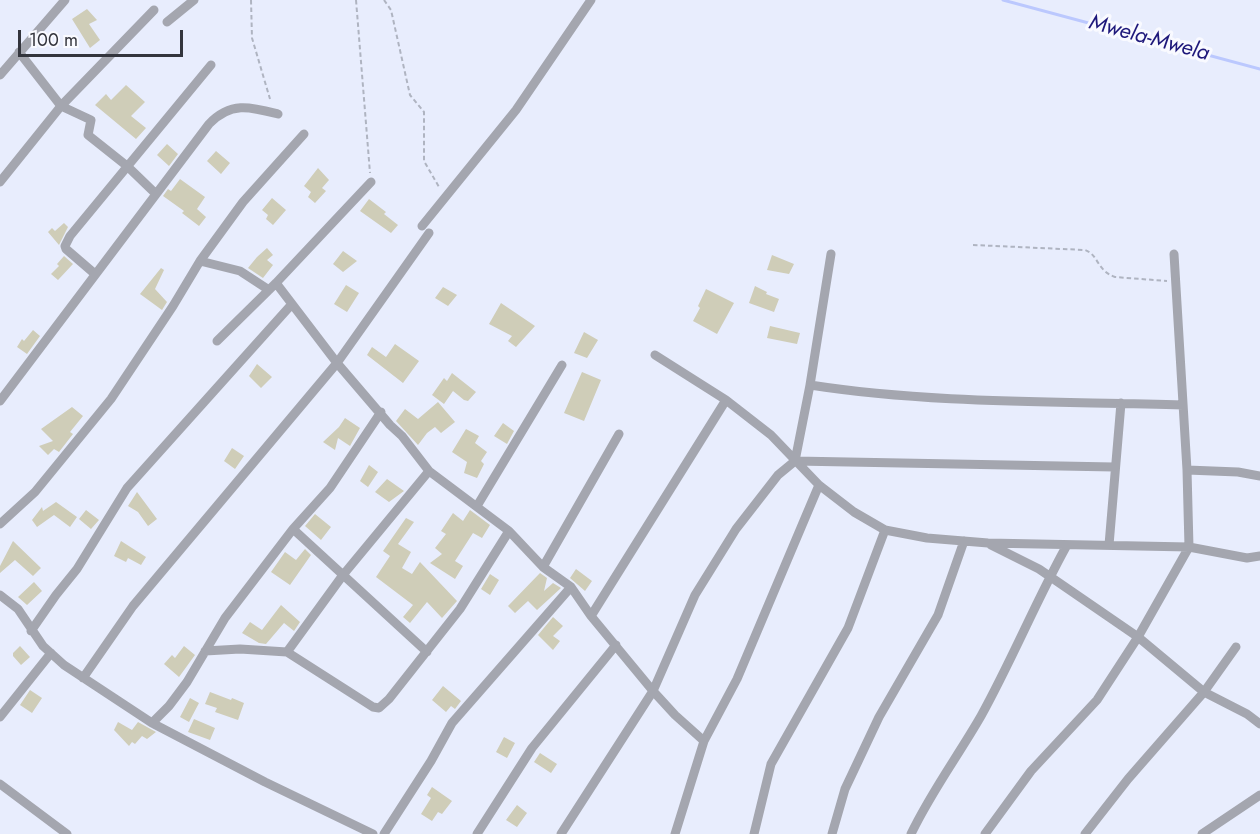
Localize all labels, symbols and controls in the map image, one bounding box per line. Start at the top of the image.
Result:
water label: Mwela-Mwela [1086,10,1212,68]
scale bar [21,18,186,56]
text: 100 m [29,27,78,53]

